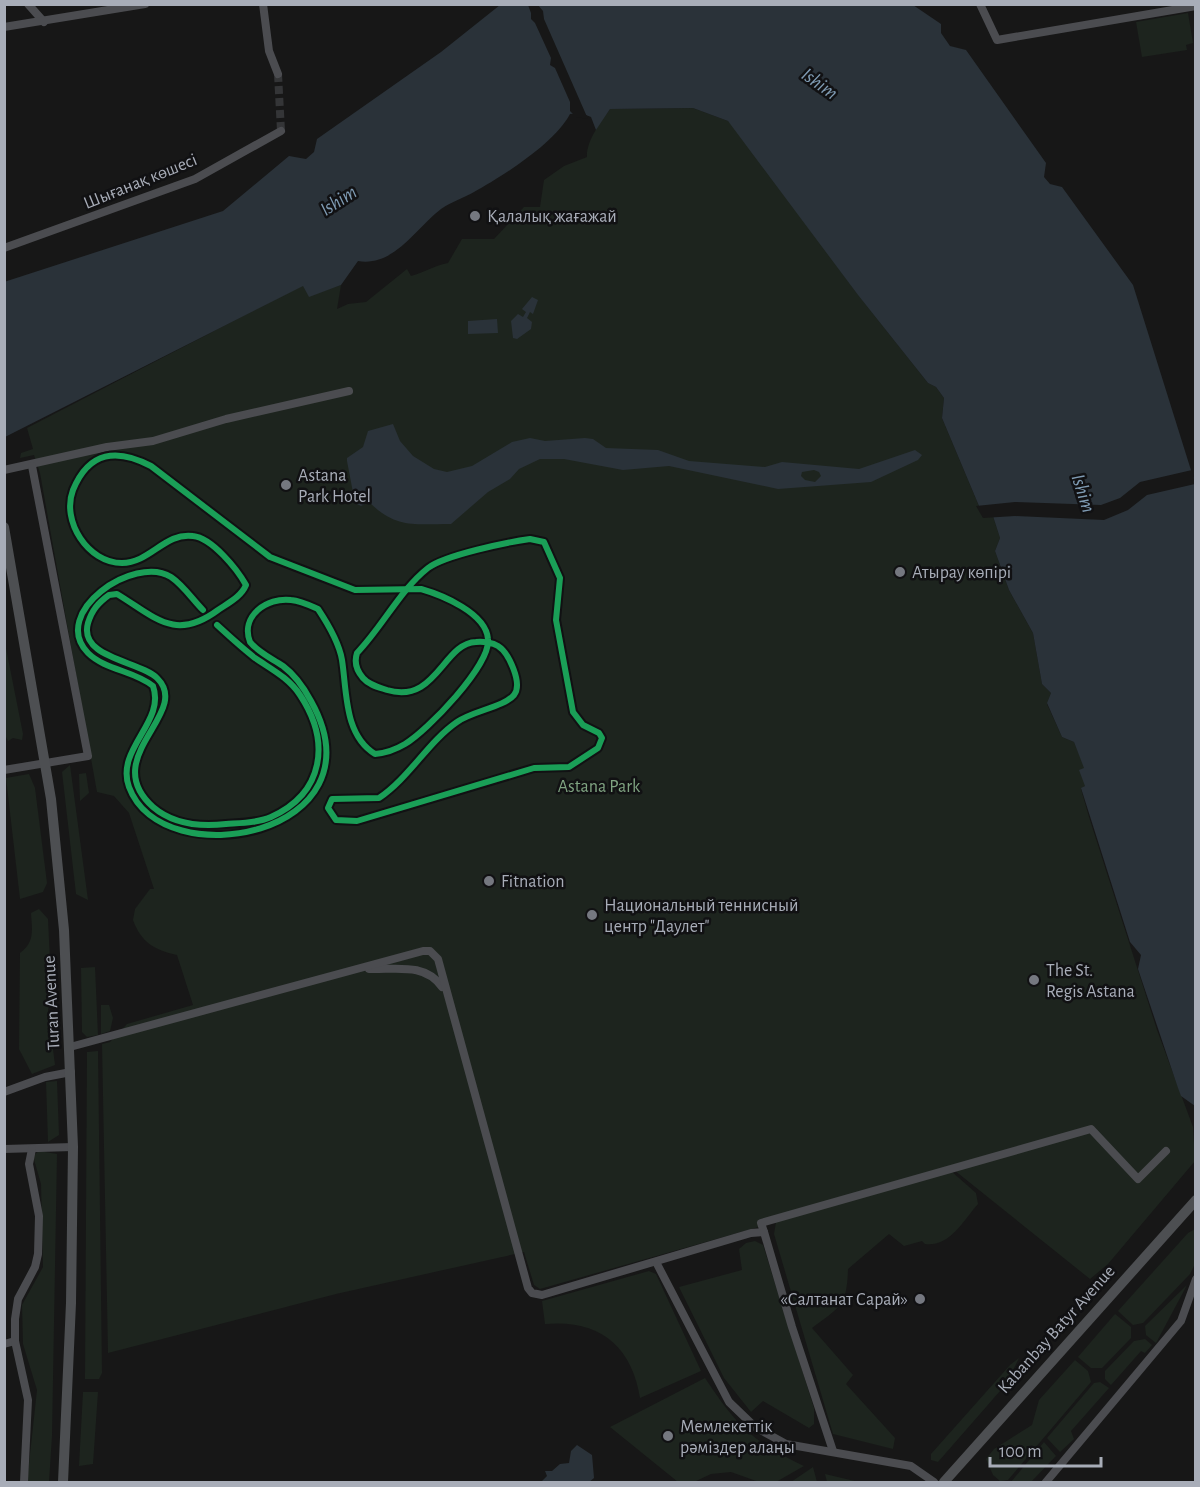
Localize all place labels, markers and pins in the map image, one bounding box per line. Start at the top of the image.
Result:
place label: Қалалық жағажай [487,208,617,226]
marker: Қалалық жағажай [468,209,482,223]
place label: Astana Park Hotel [298,467,371,506]
marker: Astana Park Hotel [279,478,293,492]
place label: Атырау көпірі [912,564,1011,582]
marker: Атырау көпірі [893,565,907,579]
place label: Fitnation [501,873,565,891]
marker: Fitnation [482,874,496,888]
place label: Национальный теннисный центр "Даулет" [604,897,799,936]
marker: Национальный теннисный центр "Даулет" [585,908,599,922]
place label: The St. Regis Astana [1046,962,1135,1001]
marker: The St. Regis Astana [1027,973,1041,987]
place label: «Салтанат Сарай» [780,1291,908,1309]
marker: «Салтанат Сарай» [913,1292,927,1306]
place label: Мемлекеттік рәміздер алаңы [680,1418,795,1457]
marker: Мемлекеттік рәміздер алаңы [661,1429,675,1443]

